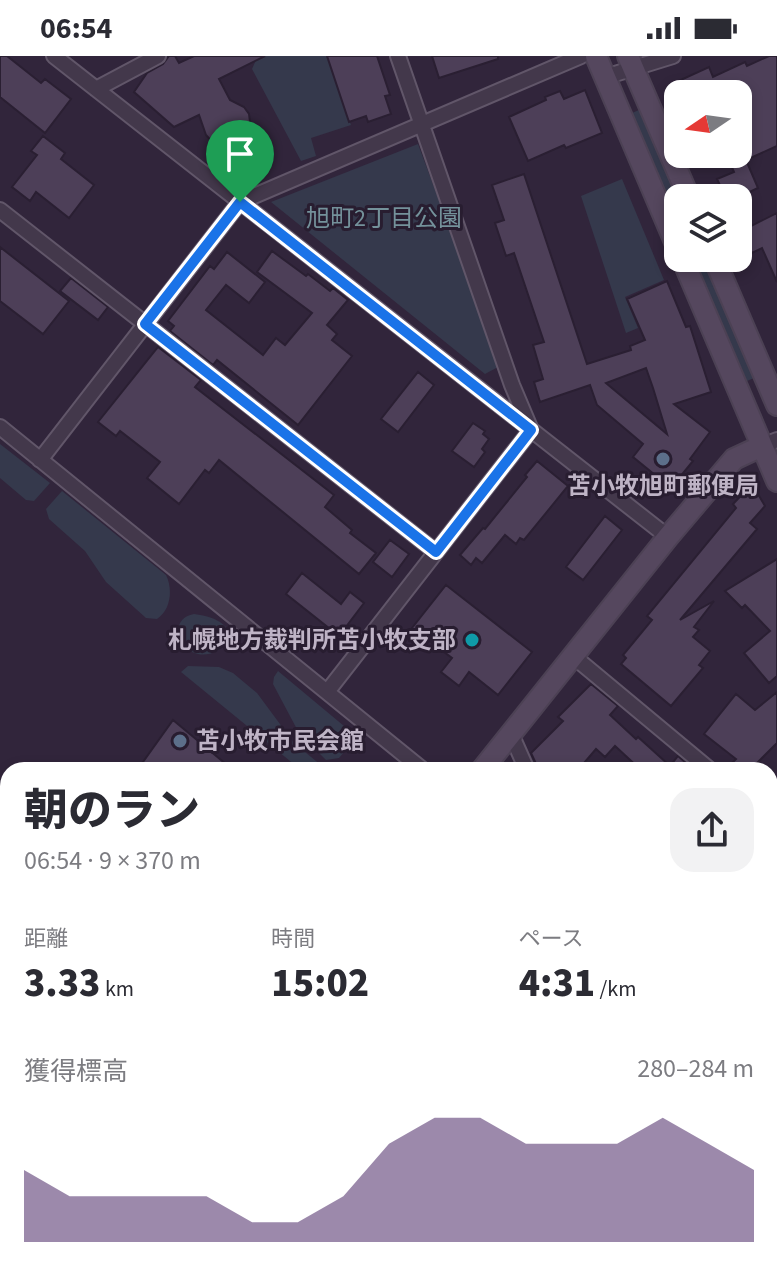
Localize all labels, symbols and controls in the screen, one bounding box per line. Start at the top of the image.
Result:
text: 06:54 [40,7,112,50]
north arrow [664,80,752,168]
map controls [664,80,752,272]
pin [206,120,274,202]
icon: arrive [218,132,262,176]
button: layers [664,184,752,272]
park label: 旭町2丁目公園 [306,201,462,236]
marker: 苫小牧旭町郵便局 [654,450,672,468]
place label: 苫小牧旭町郵便局 [567,469,759,504]
place label: 札幌地方裁判所苫小牧支部 [168,623,456,658]
marker: 札幌地方裁判所苫小牧支部 [463,631,481,649]
place label: 苫小牧市民会館 [196,724,364,759]
marker: 苫小牧市民会館 [171,732,189,750]
text: 朝のラン [24,780,200,843]
button: share [670,788,754,872]
text: 06:54 · 9 × 370 m [24,842,201,879]
text: 距離 [24,923,68,955]
text: 時間 [271,923,315,955]
text: ペース [519,923,584,955]
text: 3.33 [24,955,100,1012]
text: 15:02 [271,955,369,1012]
text: 4:31 [519,955,595,1012]
text: km [100,973,134,1005]
text: /km [595,973,636,1005]
text: 280–284 m [637,1050,754,1087]
text: 獲得標高 [24,1053,128,1090]

